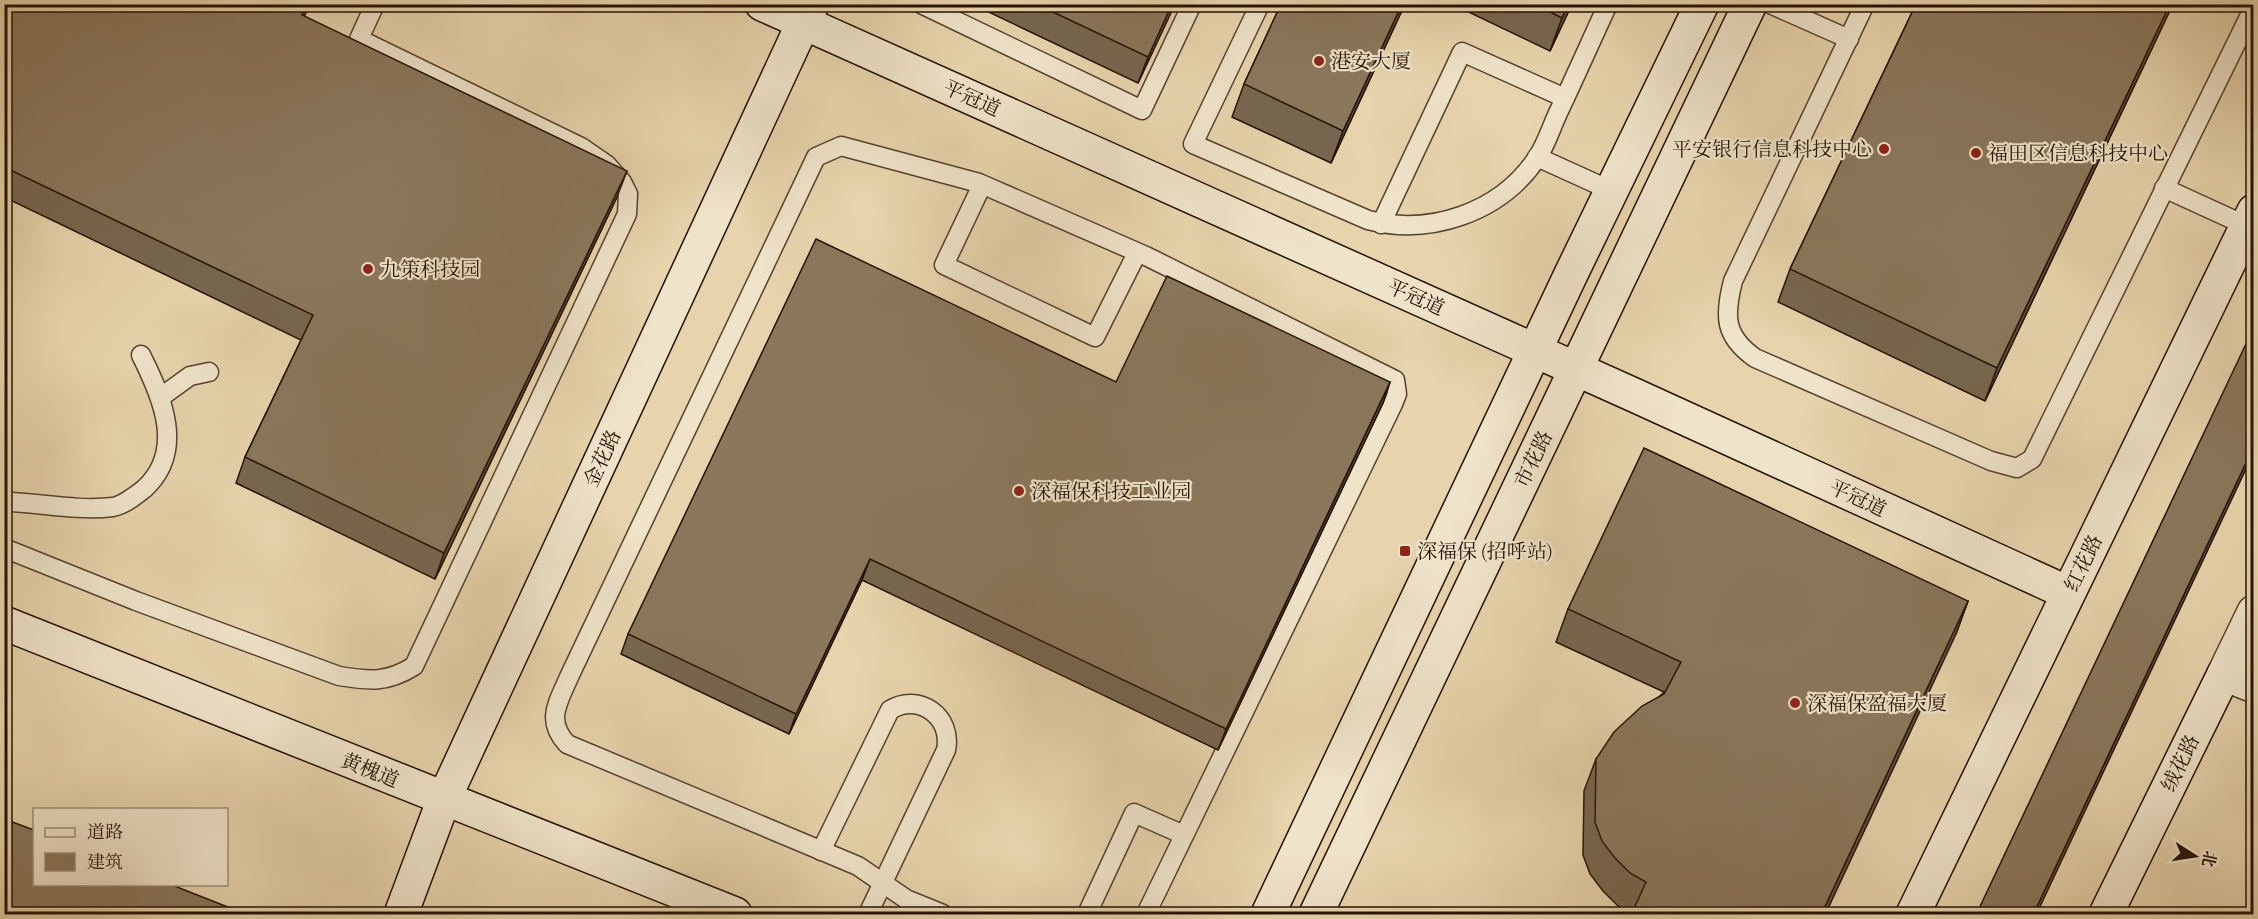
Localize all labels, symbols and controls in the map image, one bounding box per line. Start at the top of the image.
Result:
place label: 港安大厦 [1331,50,1411,73]
marker: 港安大厦 [1312,54,1326,68]
street label: 平冠道 [940,76,1004,121]
place label: 平安银行信息科技中心 [1672,138,1872,161]
marker: 平安银行信息科技中心 [1877,142,1891,156]
place label: 福田区信息科技中心 [1988,142,2168,165]
marker: 福田区信息科技中心 [1969,146,1983,160]
place label: 九策科技园 [380,258,480,281]
marker: 九策科技园 [361,262,375,276]
street label: 平冠道 [1384,275,1448,320]
street label: 金花路 [579,426,626,490]
street label: 市花路 [1510,427,1557,491]
street label: 平冠道 [1826,475,1890,522]
place label: 深福保科技工业园 [1031,480,1191,503]
marker: 深福保科技工业园 [1012,484,1026,498]
street label: 红花路 [2060,531,2107,595]
place label: 深福保 (招呼站) [1417,540,1552,563]
marker: 深福保 (招呼站) [1398,544,1412,558]
place label: 深福保盈福大厦 [1807,692,1947,715]
marker: 深福保盈福大厦 [1788,696,1802,710]
street label: 绒花路 [2157,731,2204,795]
street label: 黄槐道 [338,749,402,792]
legend [33,808,228,886]
text: 道路 [87,822,123,843]
north arrow [2165,826,2225,886]
text: 北 [2198,849,2220,869]
text: 建筑 [87,852,123,873]

